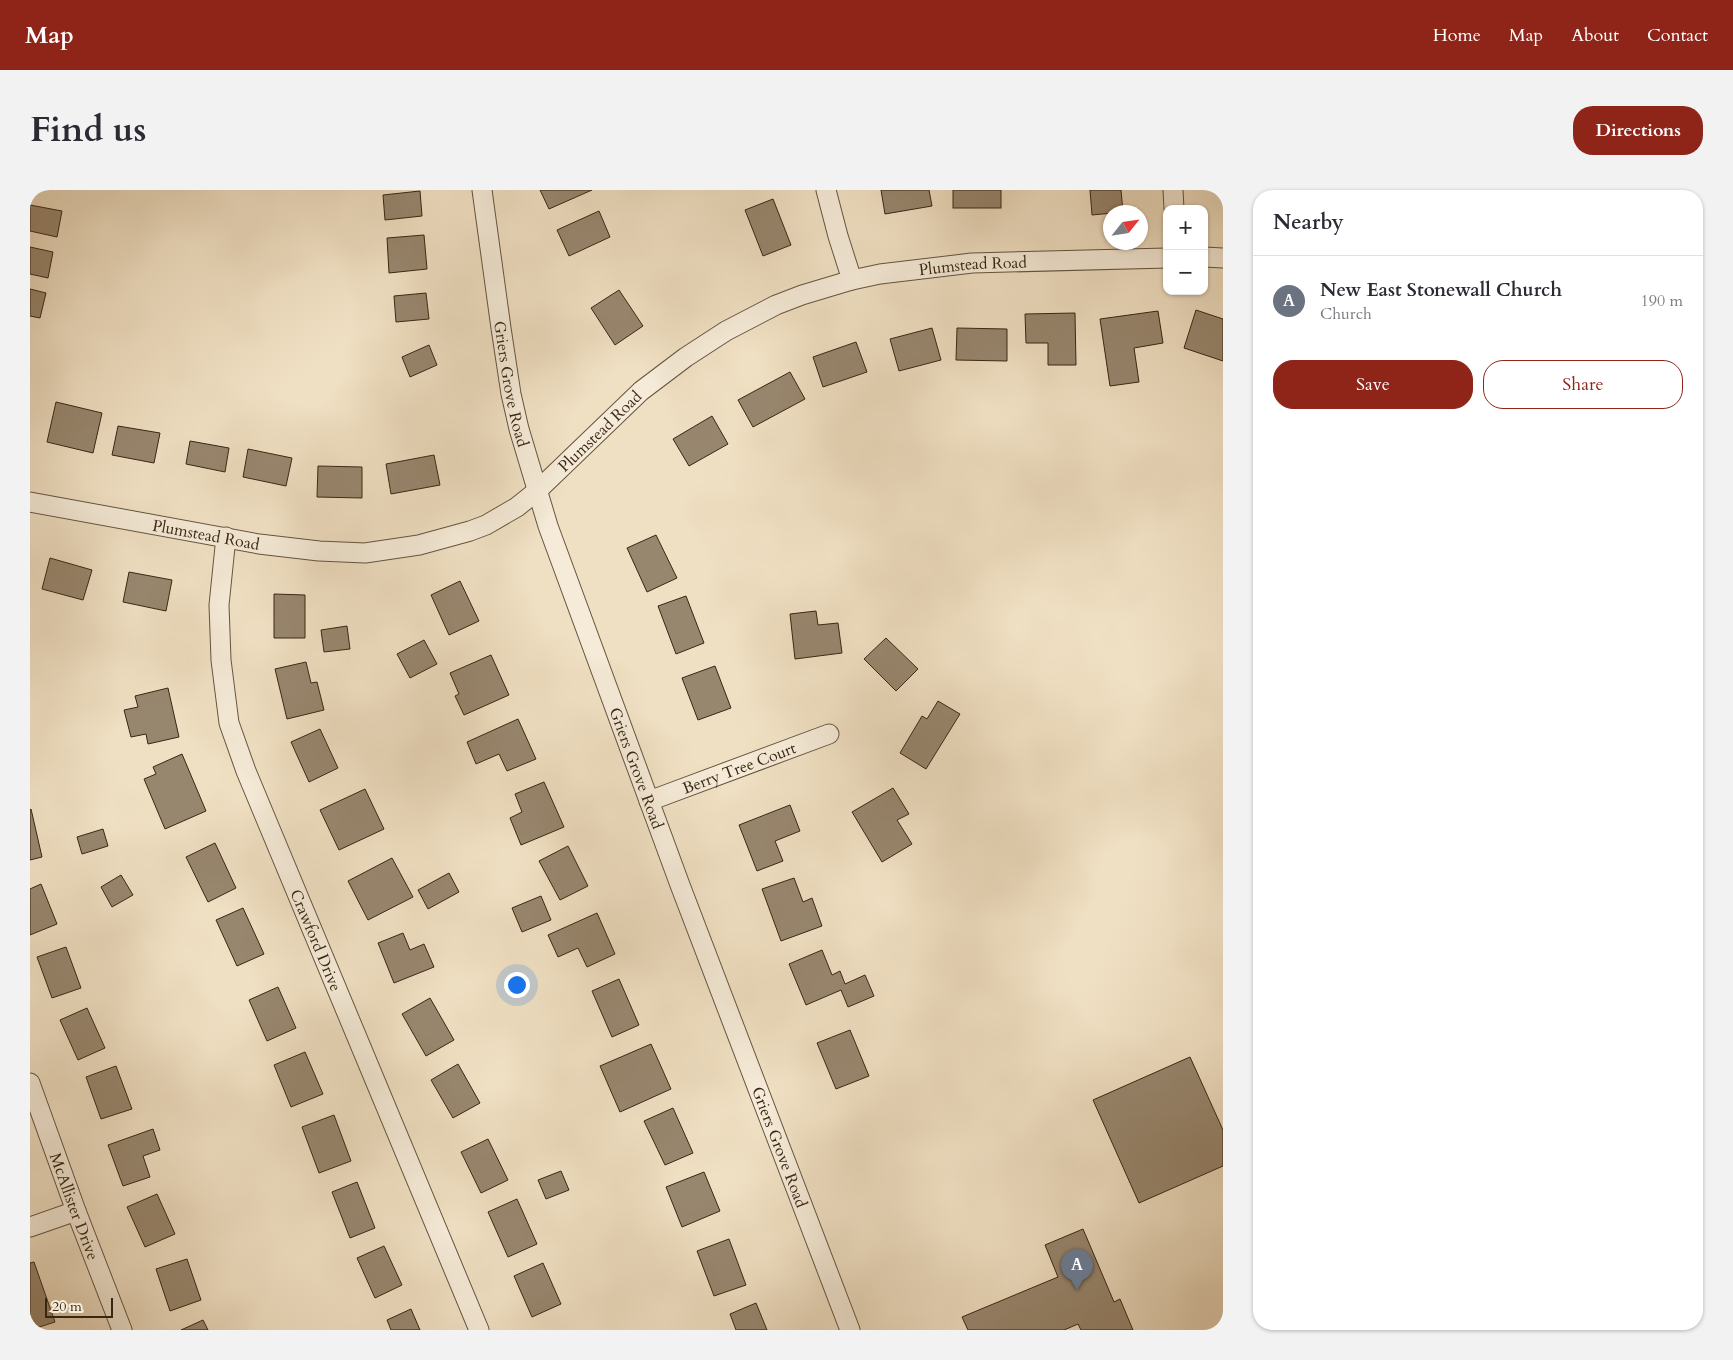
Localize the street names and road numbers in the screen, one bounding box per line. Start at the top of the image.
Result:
street label: Plumstead Road [918,252,1028,281]
street label: Griers Grove Road [488,320,534,450]
street label: Plumstead Road [553,386,647,477]
street label: Plumstead Road [151,515,262,556]
street label: Griers Grove Road [604,705,669,833]
street label: Berry Tree Court [679,737,799,800]
street label: Crawford Drive [284,886,347,995]
street label: Griers Grove Road [746,1084,812,1211]
street label: McAllister Drive [44,1150,104,1263]

